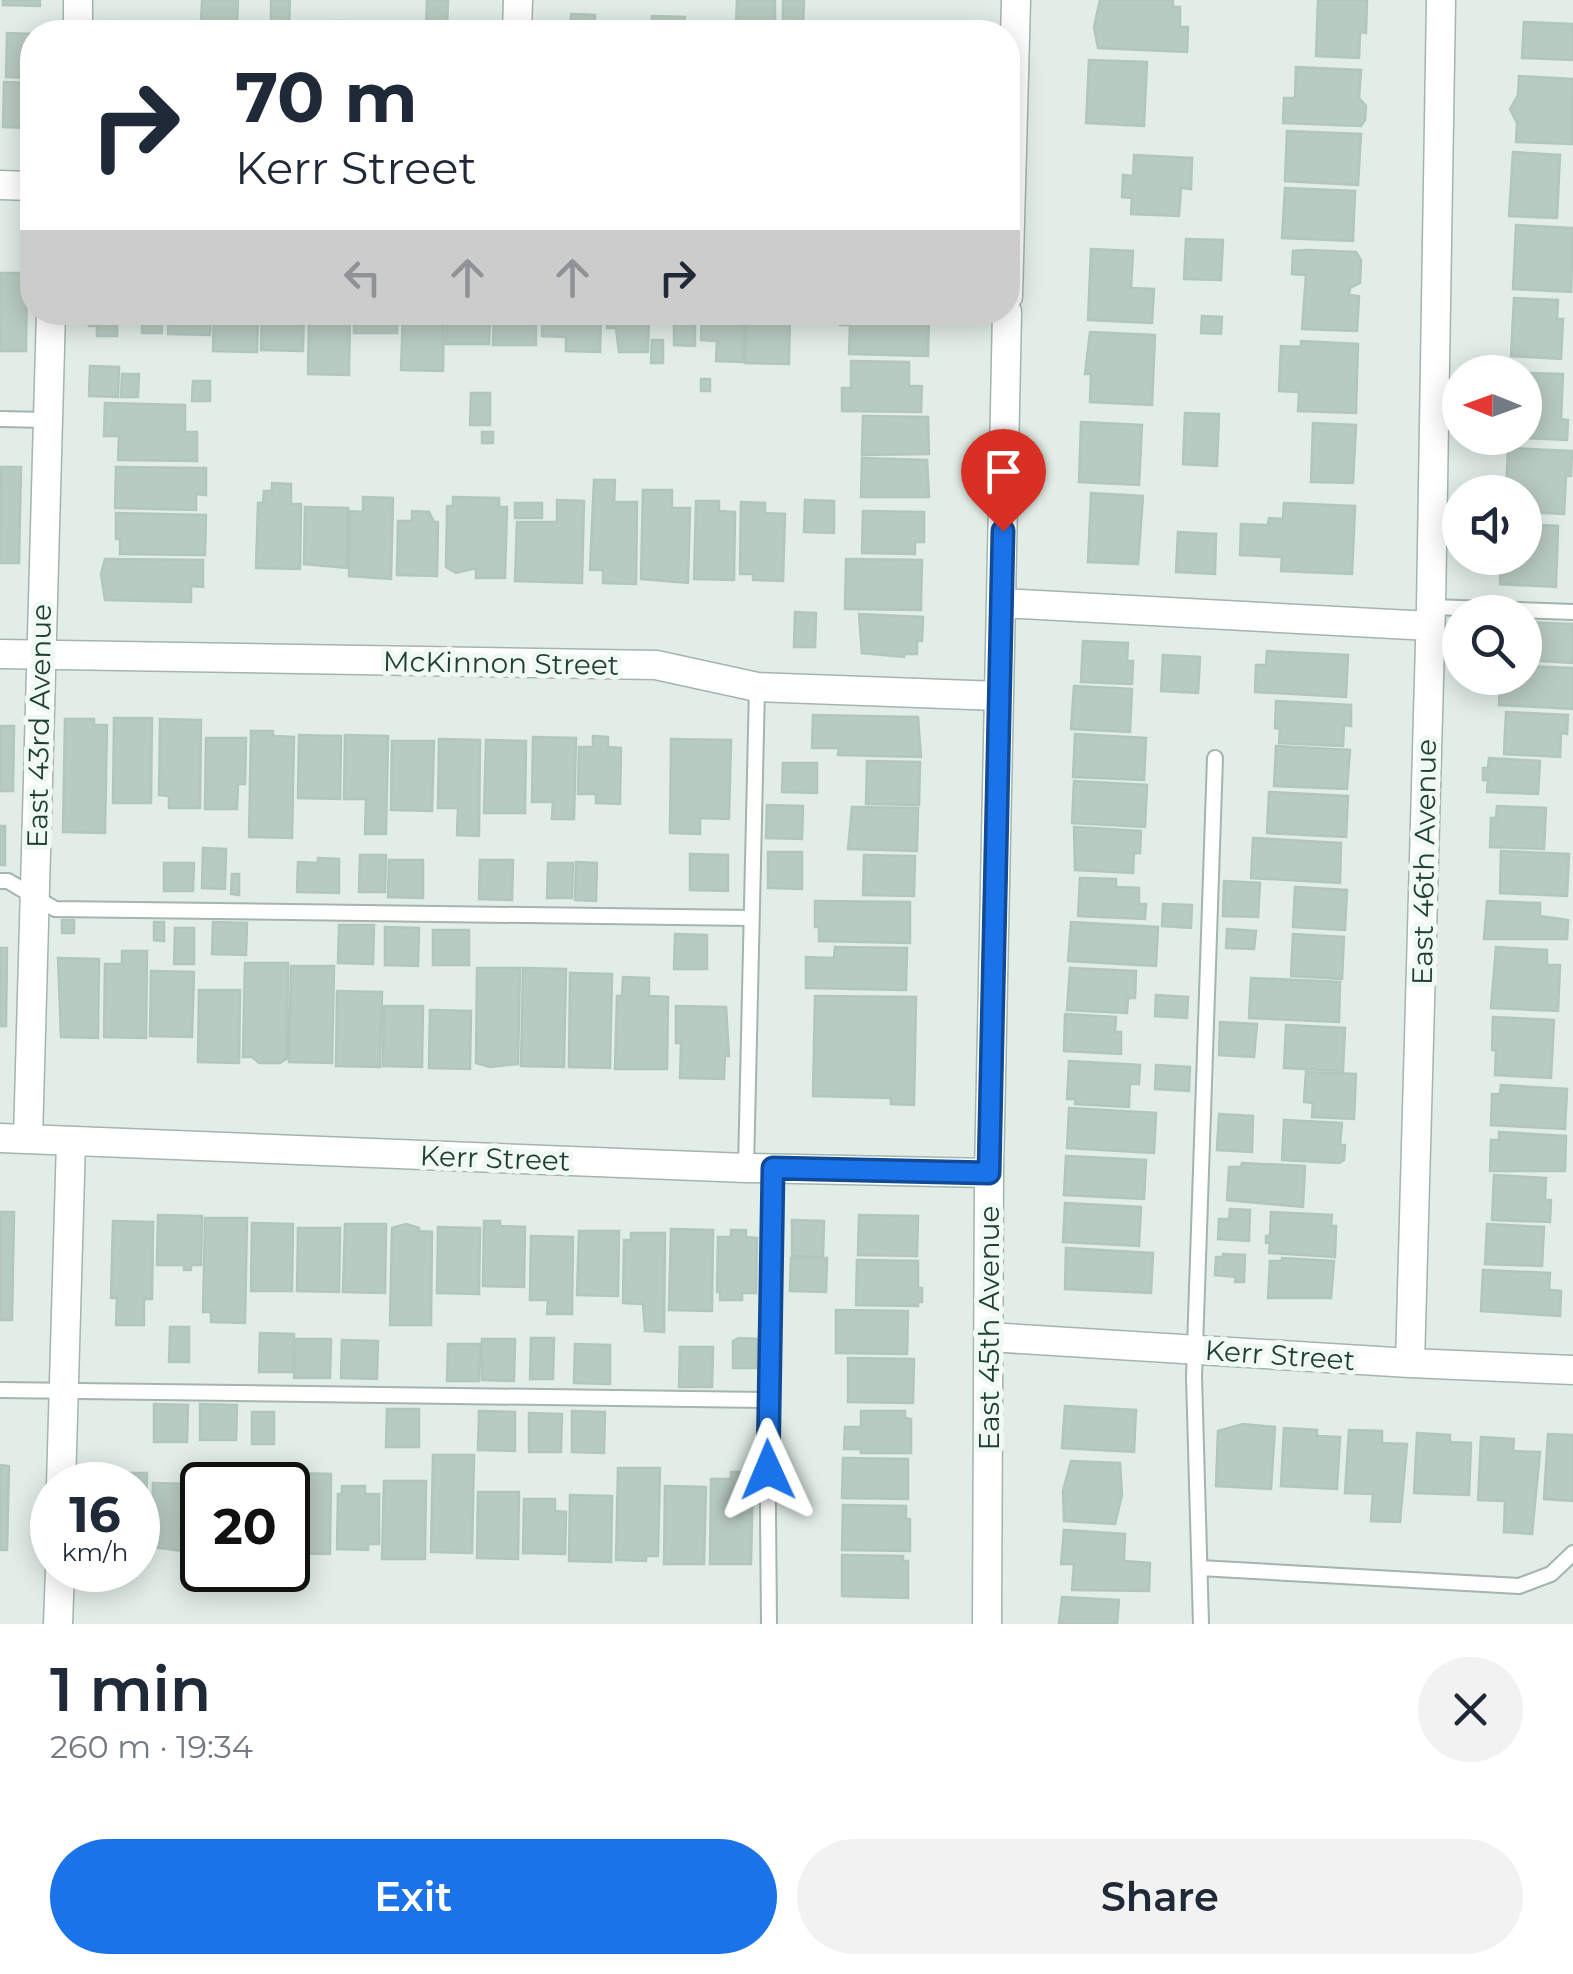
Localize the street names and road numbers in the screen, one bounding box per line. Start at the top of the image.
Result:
street label: East 43rd Avenue [20,604,58,848]
street label: McKinnon Street [383,644,619,682]
street label: East 46th Avenue [1405,739,1443,985]
street label: Kerr Street [419,1138,571,1178]
street label: East 45th Avenue [972,1205,1006,1451]
street label: Kerr Street [1204,1333,1356,1377]

